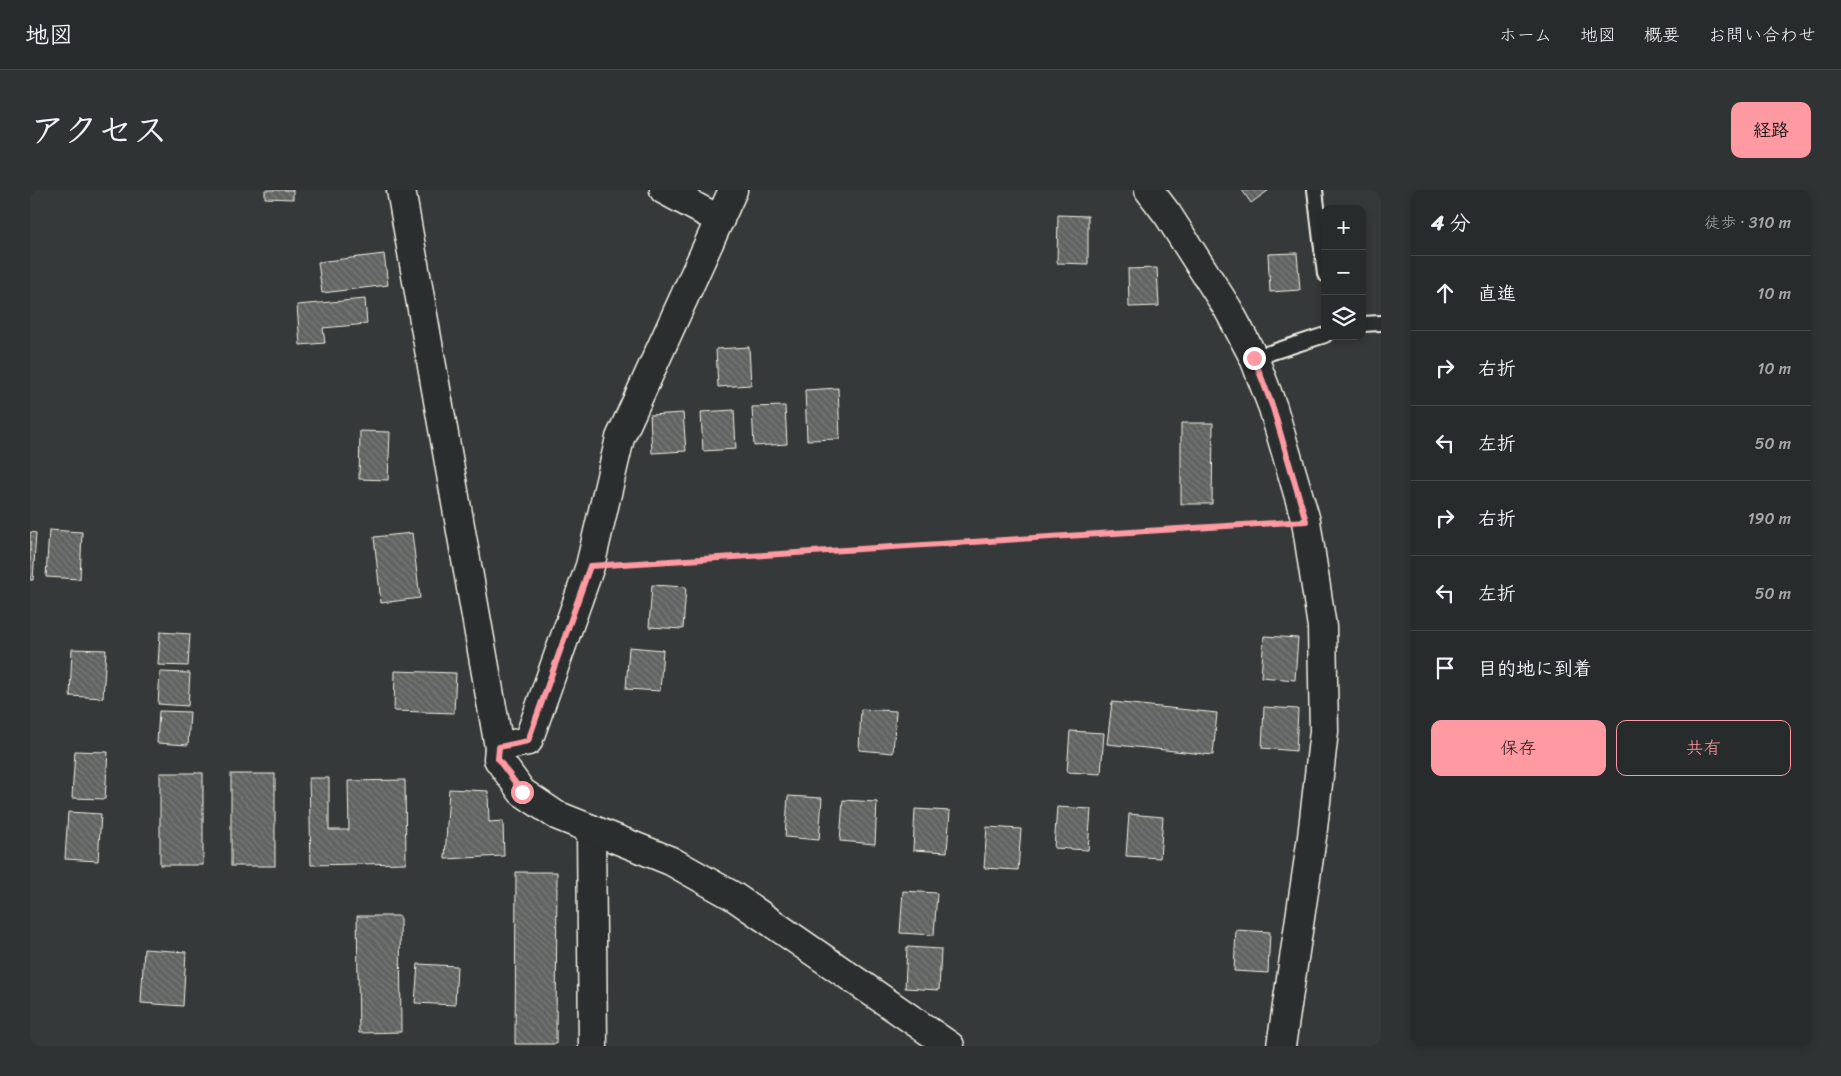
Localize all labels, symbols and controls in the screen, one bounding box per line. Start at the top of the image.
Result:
text: 地図 [25,14,73,56]
text: ホーム [1499,19,1552,51]
text: 地図 [1580,19,1616,51]
text: 概要 [1644,19,1680,51]
text: お問い合わせ [1708,19,1816,51]
text: アクセス [30,99,168,161]
button: 経路 [1731,102,1811,158]
text: 4 分 [1431,204,1471,242]
map controls [1321,205,1366,340]
button: + [1321,205,1366,250]
text: 徒歩 · 310 m [1704,208,1791,237]
button: − [1321,250,1366,295]
text: 直進 [1478,277,1516,310]
icon: ahead [1431,279,1459,307]
text: 10 m [1758,279,1791,308]
button: layers [1321,295,1366,340]
route end [1243,347,1266,370]
text: 右折 [1478,352,1516,385]
icon: right [1431,354,1459,382]
text: 10 m [1758,354,1791,383]
text: 左折 [1478,427,1516,460]
icon: left [1431,429,1459,457]
text: 50 m [1755,429,1791,458]
text: 右折 [1478,502,1516,535]
icon: right [1431,504,1459,532]
text: 190 m [1748,504,1791,533]
text: 左折 [1478,577,1516,610]
icon: left [1431,579,1459,607]
text: 50 m [1755,579,1791,608]
text: 目的地に到着 [1478,652,1592,685]
icon: arrive [1431,654,1459,682]
button: 保存 [1431,720,1606,776]
button: 共有 [1616,720,1791,776]
route start [511,781,534,804]

